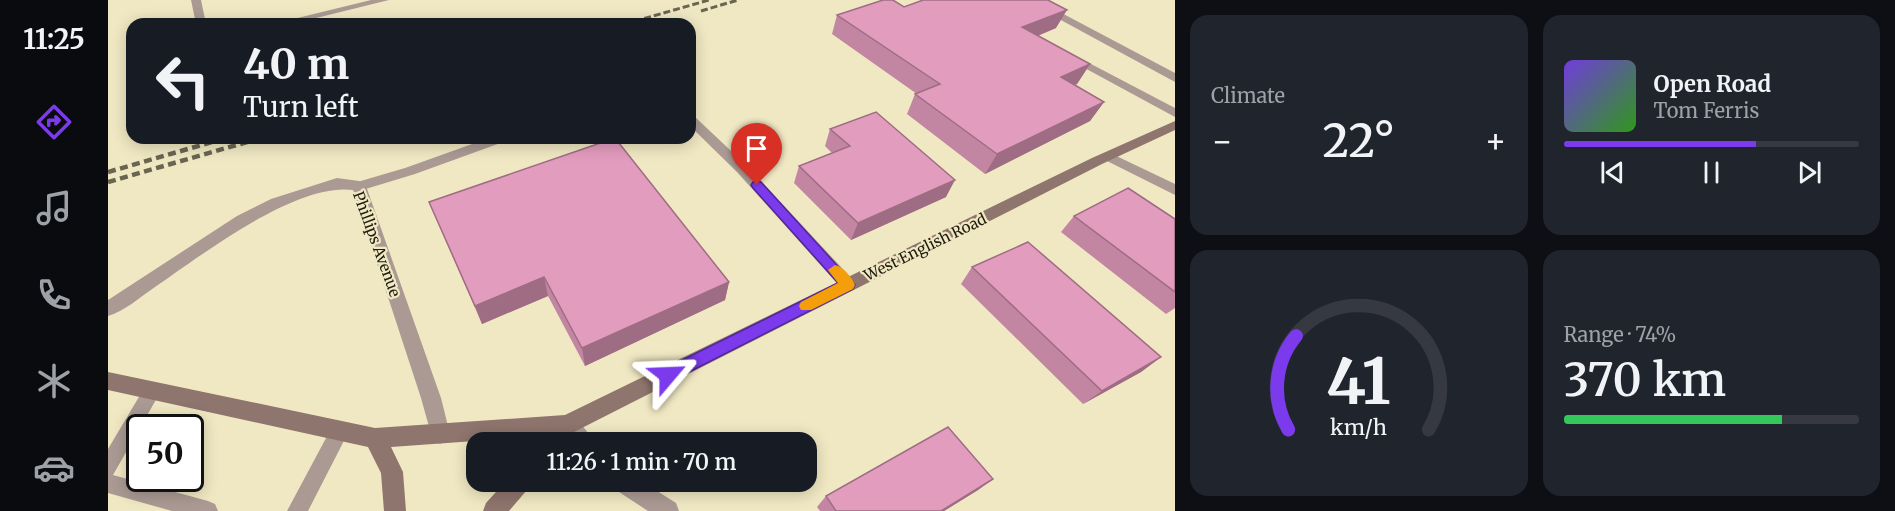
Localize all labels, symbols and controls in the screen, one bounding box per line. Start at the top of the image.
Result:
text: 11:25 [23,22,85,56]
text: 40 m [243,38,349,90]
icon: left [144,42,222,120]
text: Open Road [1654,70,1771,98]
text: Climate [1211,83,1285,108]
text: Turn left [243,90,358,124]
text: Tom Ferris [1654,98,1759,123]
icon: directions [33,101,75,143]
text: 22° [1323,113,1395,169]
text: − [1211,121,1233,162]
text: + [1484,121,1506,162]
pin [731,123,782,185]
icon: arrive [740,132,773,165]
icon: previous [1596,156,1629,189]
icon: pause [1695,156,1728,189]
icon: next [1793,156,1826,189]
icon: music [33,187,75,229]
street label: Phillips Avenue [349,189,405,300]
street label: West English Road [860,209,989,285]
icon: phone [33,274,75,316]
text: Range · 74% [1564,322,1676,347]
position arrow [636,343,700,407]
text: 41 [1326,343,1391,421]
text: 370 km [1564,352,1726,408]
icon: climate [33,360,75,402]
speed limit sign: 50 [126,414,204,492]
text: km/h [1330,414,1387,441]
icon: car [33,447,75,489]
text: 11:26 · 1 min · 70 m [547,448,736,476]

